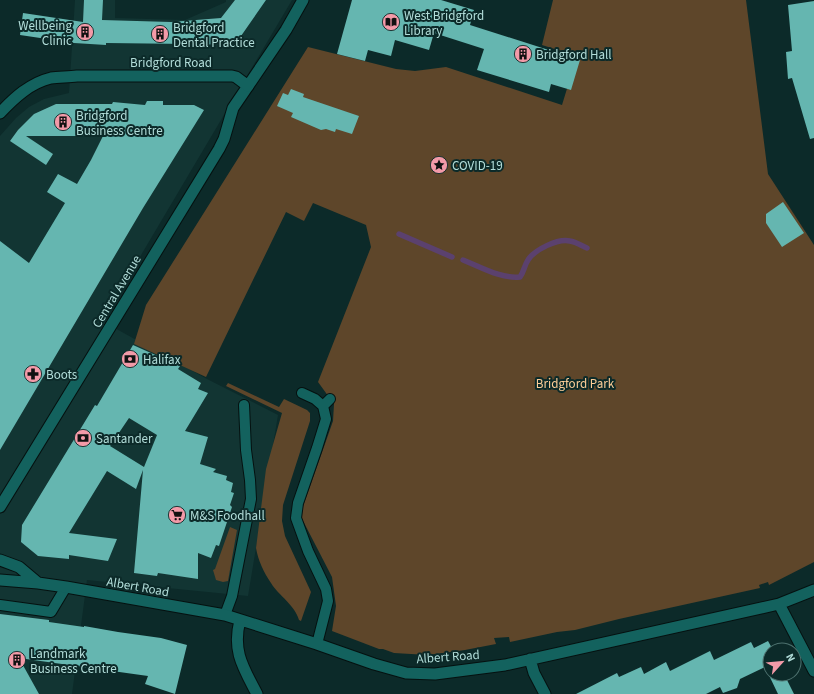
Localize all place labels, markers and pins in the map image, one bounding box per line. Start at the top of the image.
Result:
place label: West Bridgford Library [404,7,484,40]
library icon: West Bridgford Library [381,12,401,32]
place label: Wellbeing Clinic [18,17,72,50]
place label: Bridgford Dental Practice [173,19,255,52]
building icon: Wellbeing Clinic [75,22,95,42]
building icon: Bridgford Dental Practice [150,24,170,44]
building icon: Bridgford Hall [513,44,533,64]
place label: Bridgford Hall [536,46,612,64]
place label: Bridgford Business Centre [76,107,163,140]
building icon: Bridgford Business Centre [53,112,73,132]
place icon: COVID-19 [429,155,449,175]
place label: COVID-19 [452,157,503,175]
bank icon: Halifax [120,349,140,369]
place label: Halifax [143,351,181,369]
pharmacy icon: Boots [23,364,43,384]
place label: Boots [46,366,78,384]
bank icon: Santander [73,428,93,448]
place label: Santander [96,430,153,448]
supermarket icon: M&S Foodhall [167,505,187,525]
place label: M&S Foodhall [190,507,265,525]
place label: Landmark Business Centre [30,645,117,678]
building icon: Landmark Business Centre [7,650,27,670]

